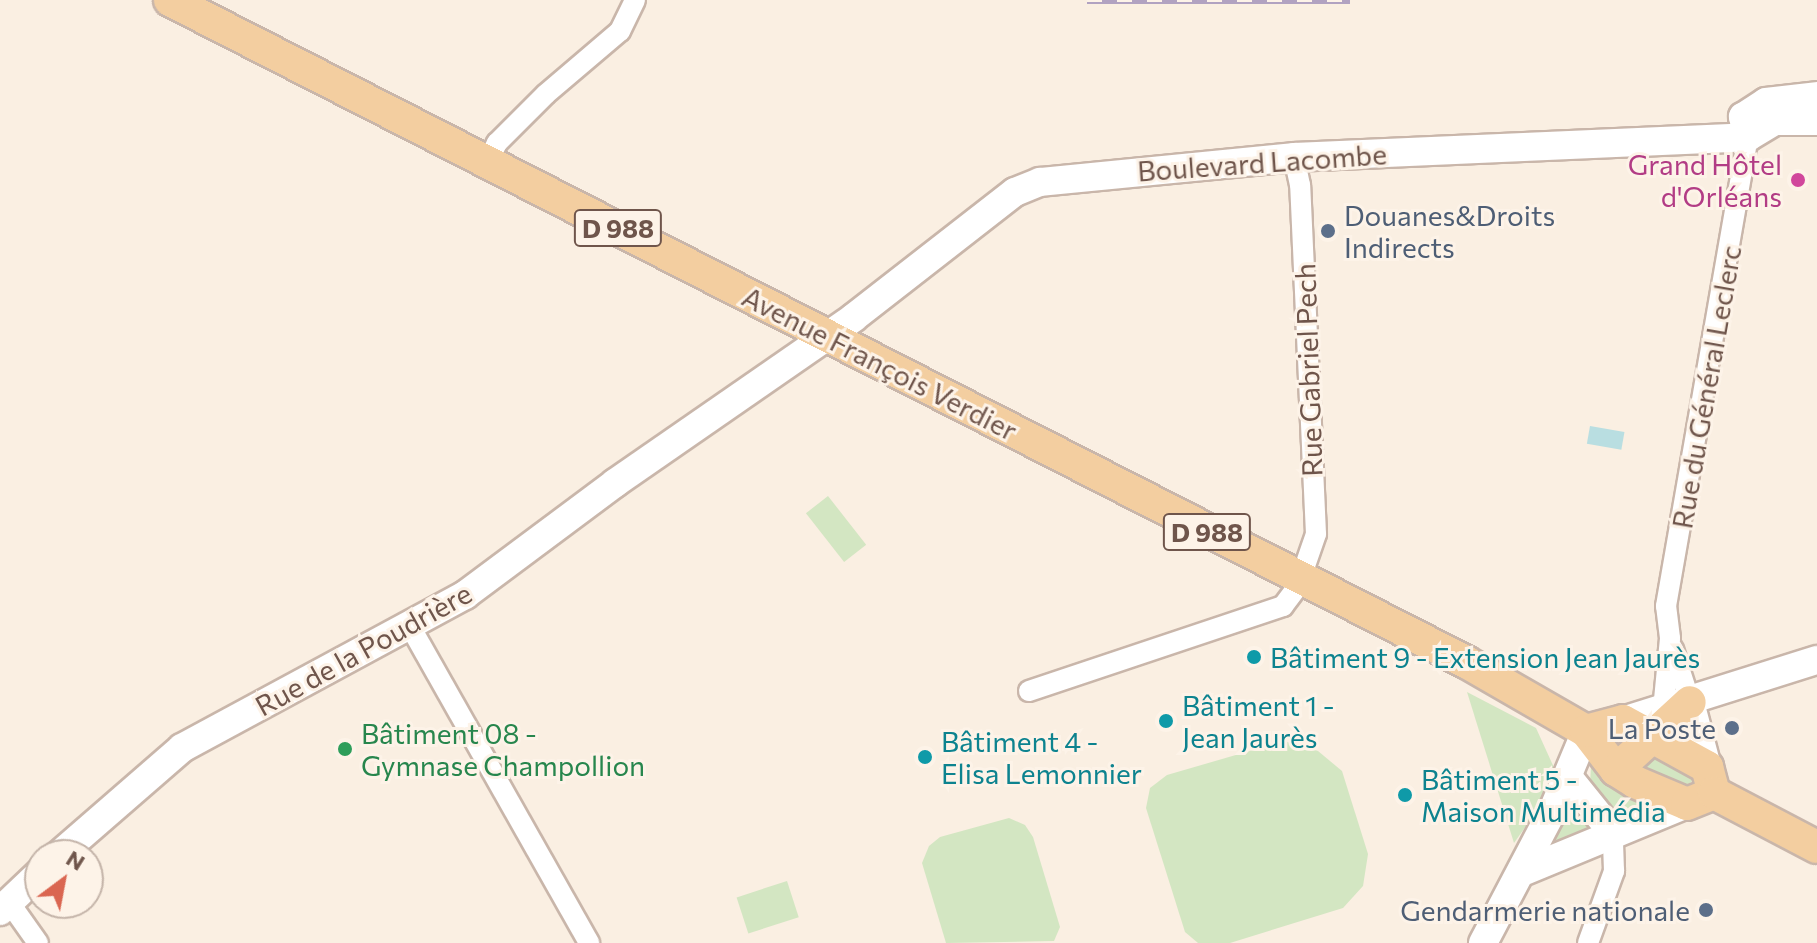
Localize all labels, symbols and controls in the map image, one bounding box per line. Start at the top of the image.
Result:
street label: Boulevard Lacombe [1136,137,1388,187]
place label: Grand Hôtel d'Orléans [1628,147,1782,213]
marker: Grand Hôtel d'Orléans [1789,171,1807,189]
place label: Douanes&Droits Indirects [1344,198,1555,264]
road number: D 988 [572,206,664,250]
marker: Douanes&Droits Indirects [1319,222,1337,240]
street label: Rue du Général Leclerc [1665,243,1747,531]
street label: Rue Gabriel Pech [1287,263,1329,477]
street label: Avenue François Verdier [737,279,1023,447]
road number: D 988 [1161,510,1253,554]
street label: Rue de la Poudrière [249,576,477,722]
place label: Bâtiment 9 - Extension Jean Jaurès [1270,640,1700,674]
marker: Bâtiment 9 - Extension Jean Jaurès [1245,648,1263,666]
place label: Bâtiment 1 - Jean Jaurès [1182,688,1335,754]
place label: La Poste [1608,711,1716,745]
marker: Bâtiment 1 - Jean Jaurès [1157,712,1175,730]
place label: Bâtiment 08 - Gymnase Champollion [361,716,645,782]
marker: La Poste [1723,719,1741,737]
place label: Bâtiment 4 - Elisa Lemonnier [941,724,1142,790]
marker: Bâtiment 08 - Gymnase Champollion [336,740,354,758]
marker: Bâtiment 4 - Elisa Lemonnier [916,748,934,766]
place label: Bâtiment 5 - Maison Multimédia [1421,762,1666,828]
marker: Bâtiment 5 - Maison Multimédia [1396,786,1414,804]
north arrow [24,839,104,919]
text: N [62,844,90,876]
place label: Gendarmerie nationale [1400,893,1690,927]
marker: Gendarmerie nationale [1697,901,1715,919]

